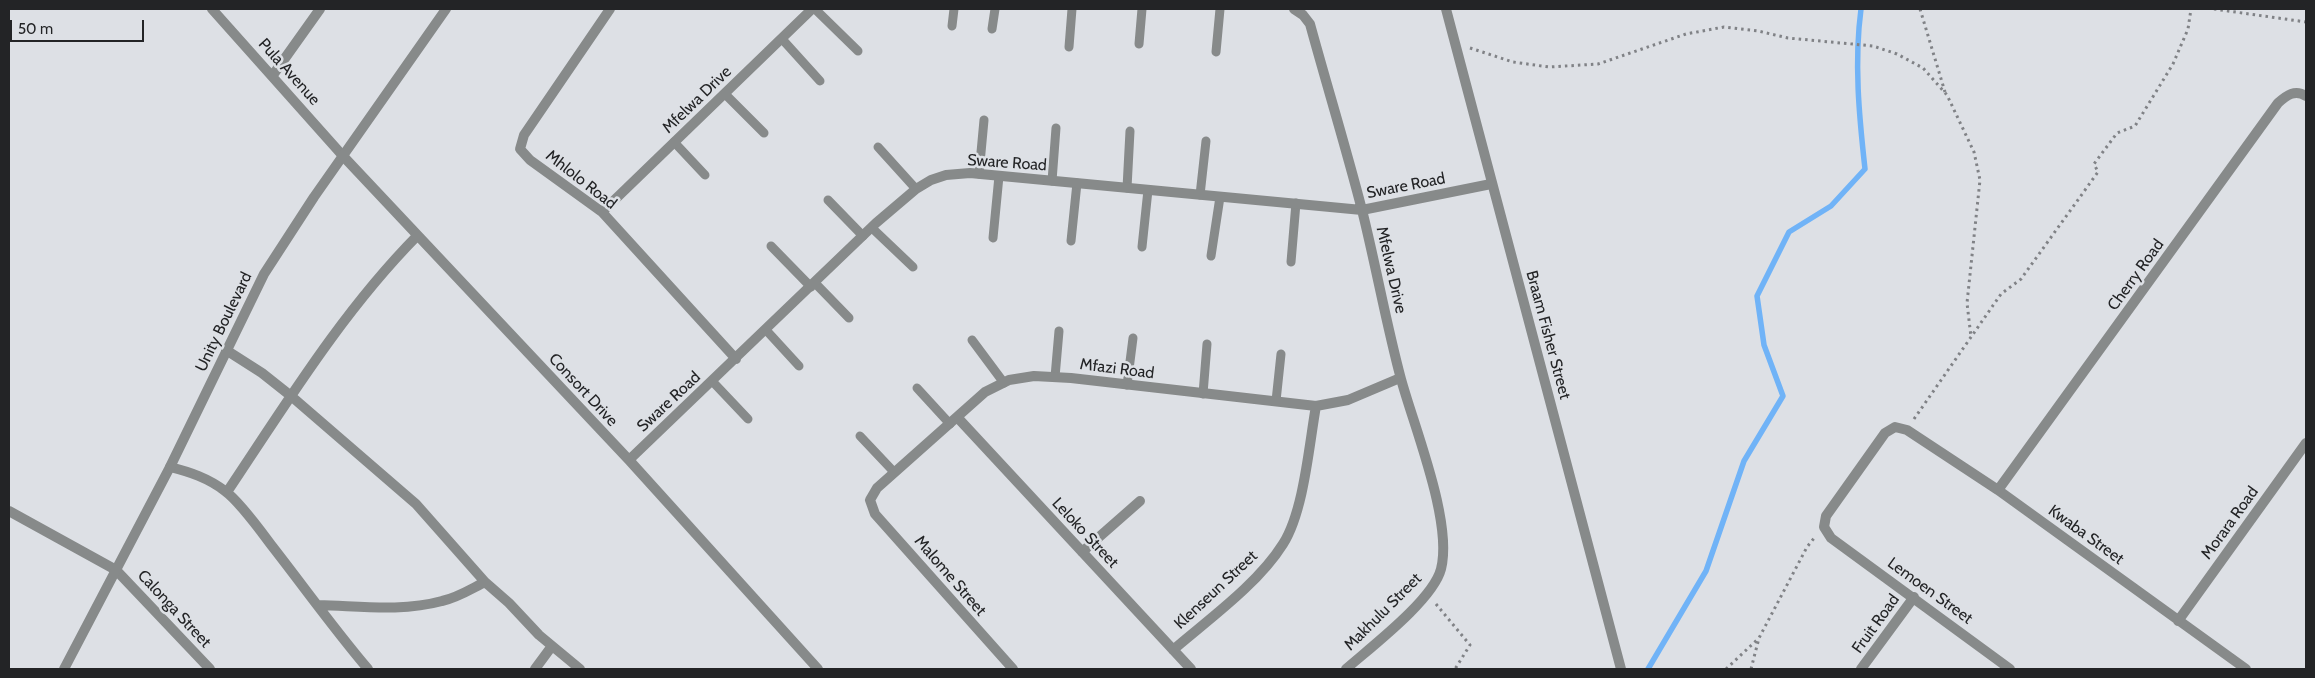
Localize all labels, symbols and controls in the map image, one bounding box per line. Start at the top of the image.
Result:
scale bar [12,10,146,42]
text: 50 m [18,20,53,38]
street label: Pula Avenue [254,35,324,109]
street label: Mfelwa Drive [659,62,735,138]
street label: Mhlolo Road [542,146,620,214]
street label: Sware Road [967,151,1047,175]
street label: Sware Road [1365,169,1447,203]
street label: Mfelwa Drive [1372,225,1410,315]
street label: Cherry Road [2104,236,2168,314]
street label: Unity Boulevard [192,269,256,375]
street label: Braam Fisher Street [1522,269,1574,401]
street label: Consort Drive [544,350,622,430]
street label: Mfazi Road [1079,355,1155,383]
street label: Sware Road [633,368,705,436]
street label: Morara Road [2197,483,2263,563]
street label: Leloko Street [1048,494,1122,572]
street label: Kwaba Street [2044,501,2128,569]
street label: Malome Street [910,532,990,620]
street label: Klenseun Street [1170,547,1262,633]
street label: Lemoen Street [1884,554,1976,628]
street label: Calonga Street [133,566,215,652]
street label: Makhulu Street [1340,569,1426,655]
street label: Fruit Road [1848,591,1904,657]

